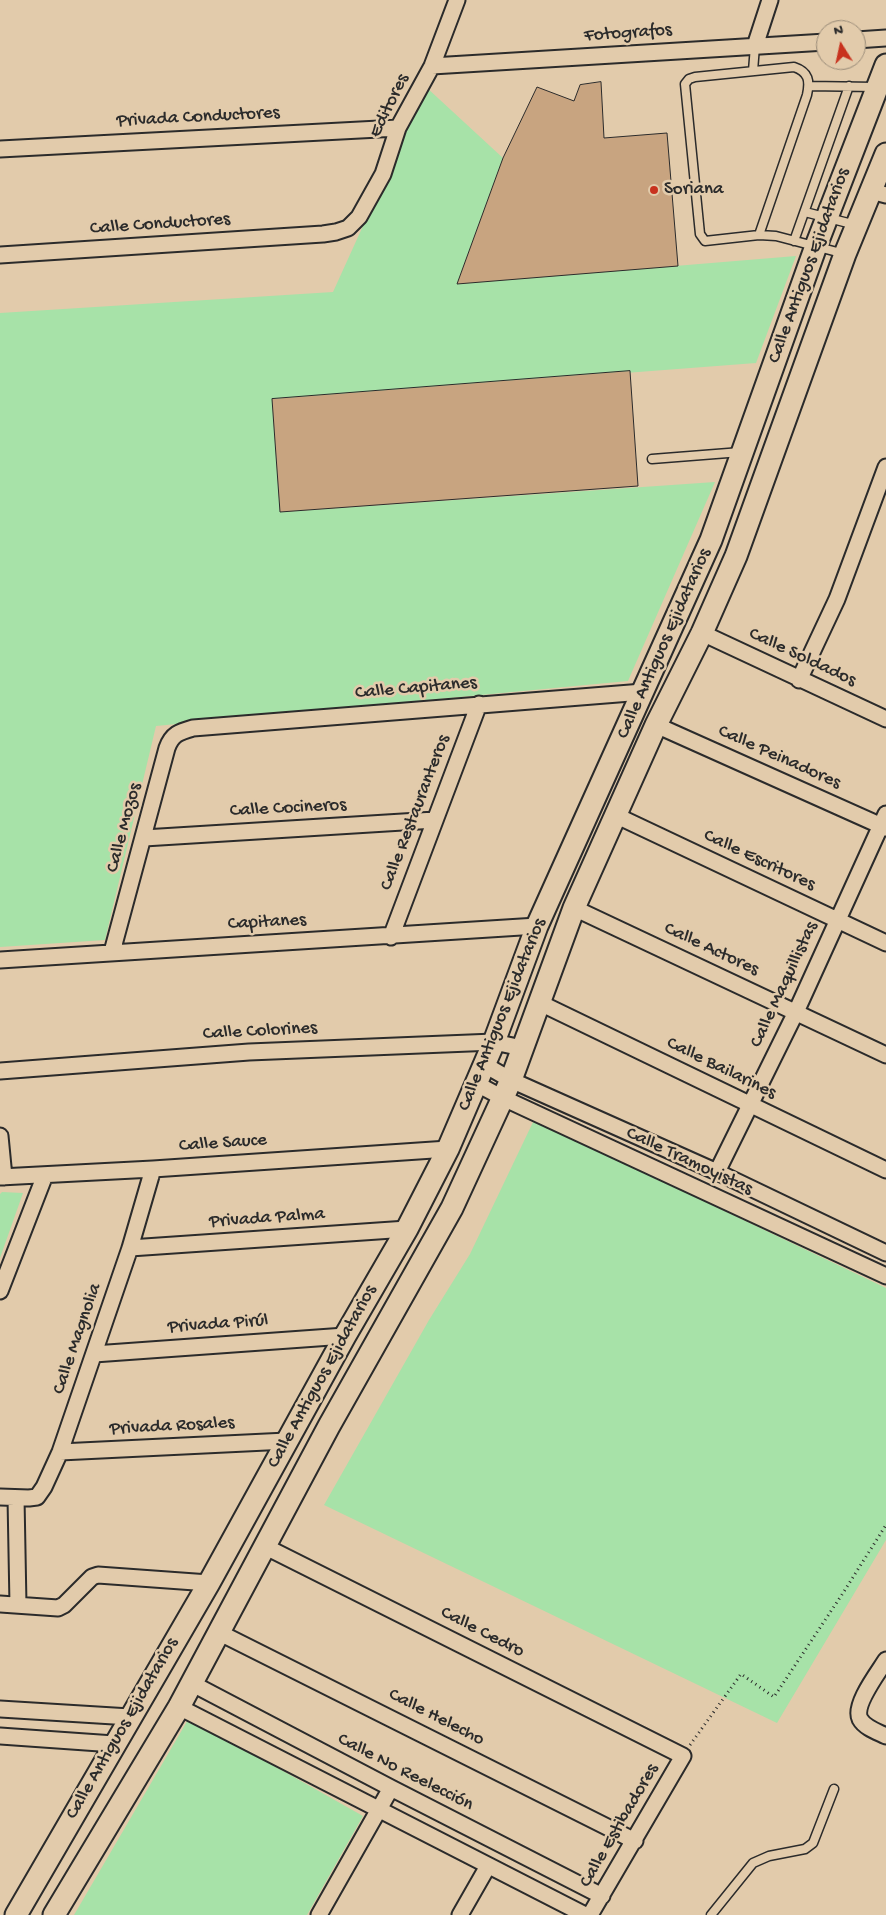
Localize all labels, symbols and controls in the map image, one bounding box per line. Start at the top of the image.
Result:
street label: Fotografos [583,20,673,48]
north arrow [816,20,866,70]
text: N [832,22,844,40]
street label: Editores [365,70,415,142]
street label: Privada Conductores [116,102,280,134]
street label: Calle Antiguos Ejidatarios [764,165,856,367]
place label: Soriana [664,179,724,201]
marker: Soriana [648,184,660,196]
street label: Calle Conductores [89,209,231,241]
street label: Calle Antiguos Ejidatarios [613,545,717,743]
street label: Calle Soldados [745,623,859,693]
street label: Calle Capitanes [354,672,478,706]
street label: Calle Peinadores [714,721,844,795]
street label: Calle Restauranteros [376,732,456,894]
street label: Calle Mozos [102,781,148,875]
street label: Calle Cocineros [229,795,347,823]
street label: Calle Escritores [699,825,819,897]
street label: Capitanes [227,910,307,936]
street label: Calle Antiguos Ejidatarios [454,915,552,1115]
street label: Calle Actores [660,918,762,982]
street label: Calle Maquillistas [746,918,824,1052]
street label: Calle Colorines [202,1018,318,1046]
street label: Calle Bailarines [662,1033,780,1105]
street label: Calle Tramoyistas [622,1123,756,1201]
street label: Calle Sauce [178,1130,268,1158]
street label: Privada Palma [209,1204,325,1234]
street label: Calle Magnolia [48,1281,108,1397]
street label: Calle Antiguos Ejidatarios [263,1281,383,1473]
street label: Privada Pirúl [167,1310,269,1340]
street label: Privada Rosales [109,1412,235,1442]
street label: Calle Cedro [436,1602,528,1664]
street label: Calle Antiguos Ejidatarios [62,1634,184,1824]
street label: Calle Helecho [384,1684,488,1752]
street label: Calle No Reelección [333,1729,477,1817]
street label: Calle Estibadores [575,1760,665,1892]

